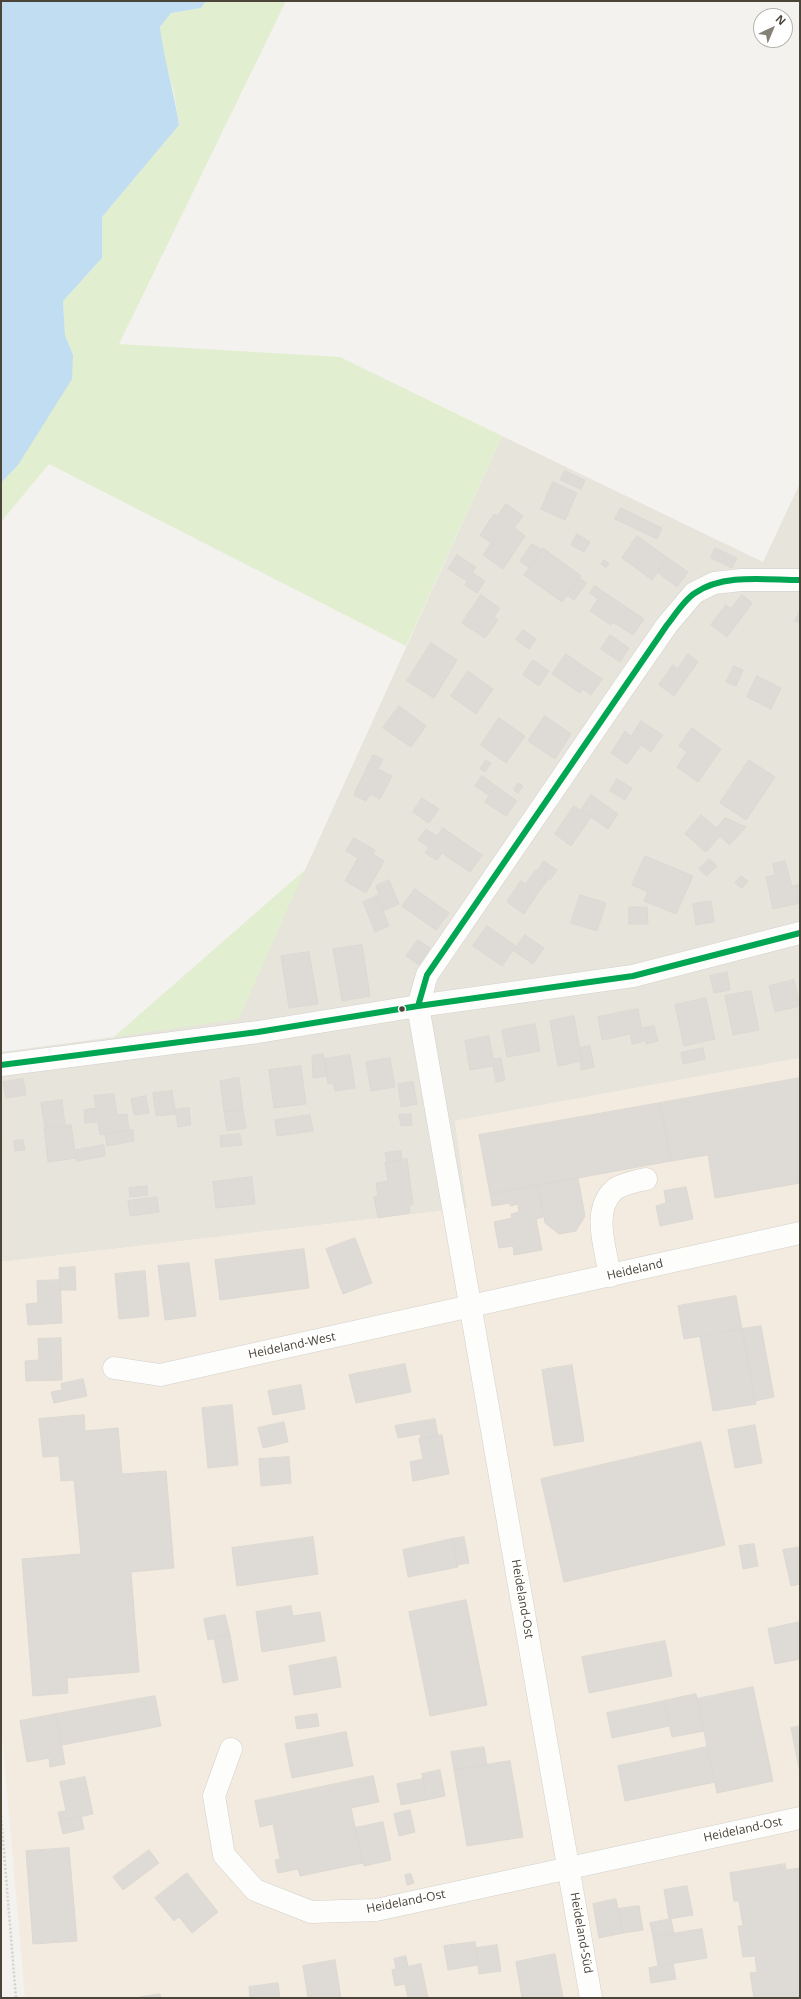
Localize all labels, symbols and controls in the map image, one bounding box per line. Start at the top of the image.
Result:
north arrow [753,8,793,48]
text: N [773,11,789,28]
unlabelled marker [397,1004,407,1014]
street label: Heideland [606,1257,664,1283]
street label: Heideland-West [247,1330,337,1362]
street label: Heideland-Ost [508,1558,536,1640]
street label: Heideland-Ost [702,1815,784,1845]
street label: Heideland-Ost [365,1887,447,1917]
street label: Heideland-Süd [567,1891,595,1975]

